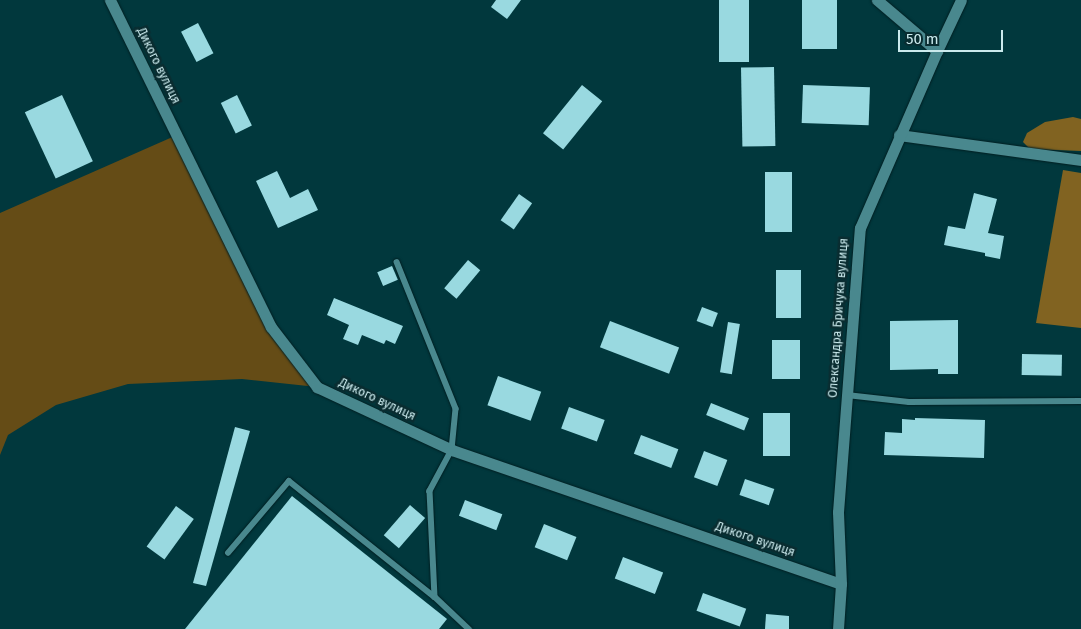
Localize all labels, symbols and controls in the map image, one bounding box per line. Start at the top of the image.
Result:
scale bar [901,20,1006,52]
street label: Дикого вулиця [133,26,183,106]
text: 50 m [906,30,939,48]
street label: Олександра Бричука вулиця [826,238,852,398]
street label: Дикого вулиця [336,376,418,424]
street label: Дикого вулиця [714,520,796,560]

